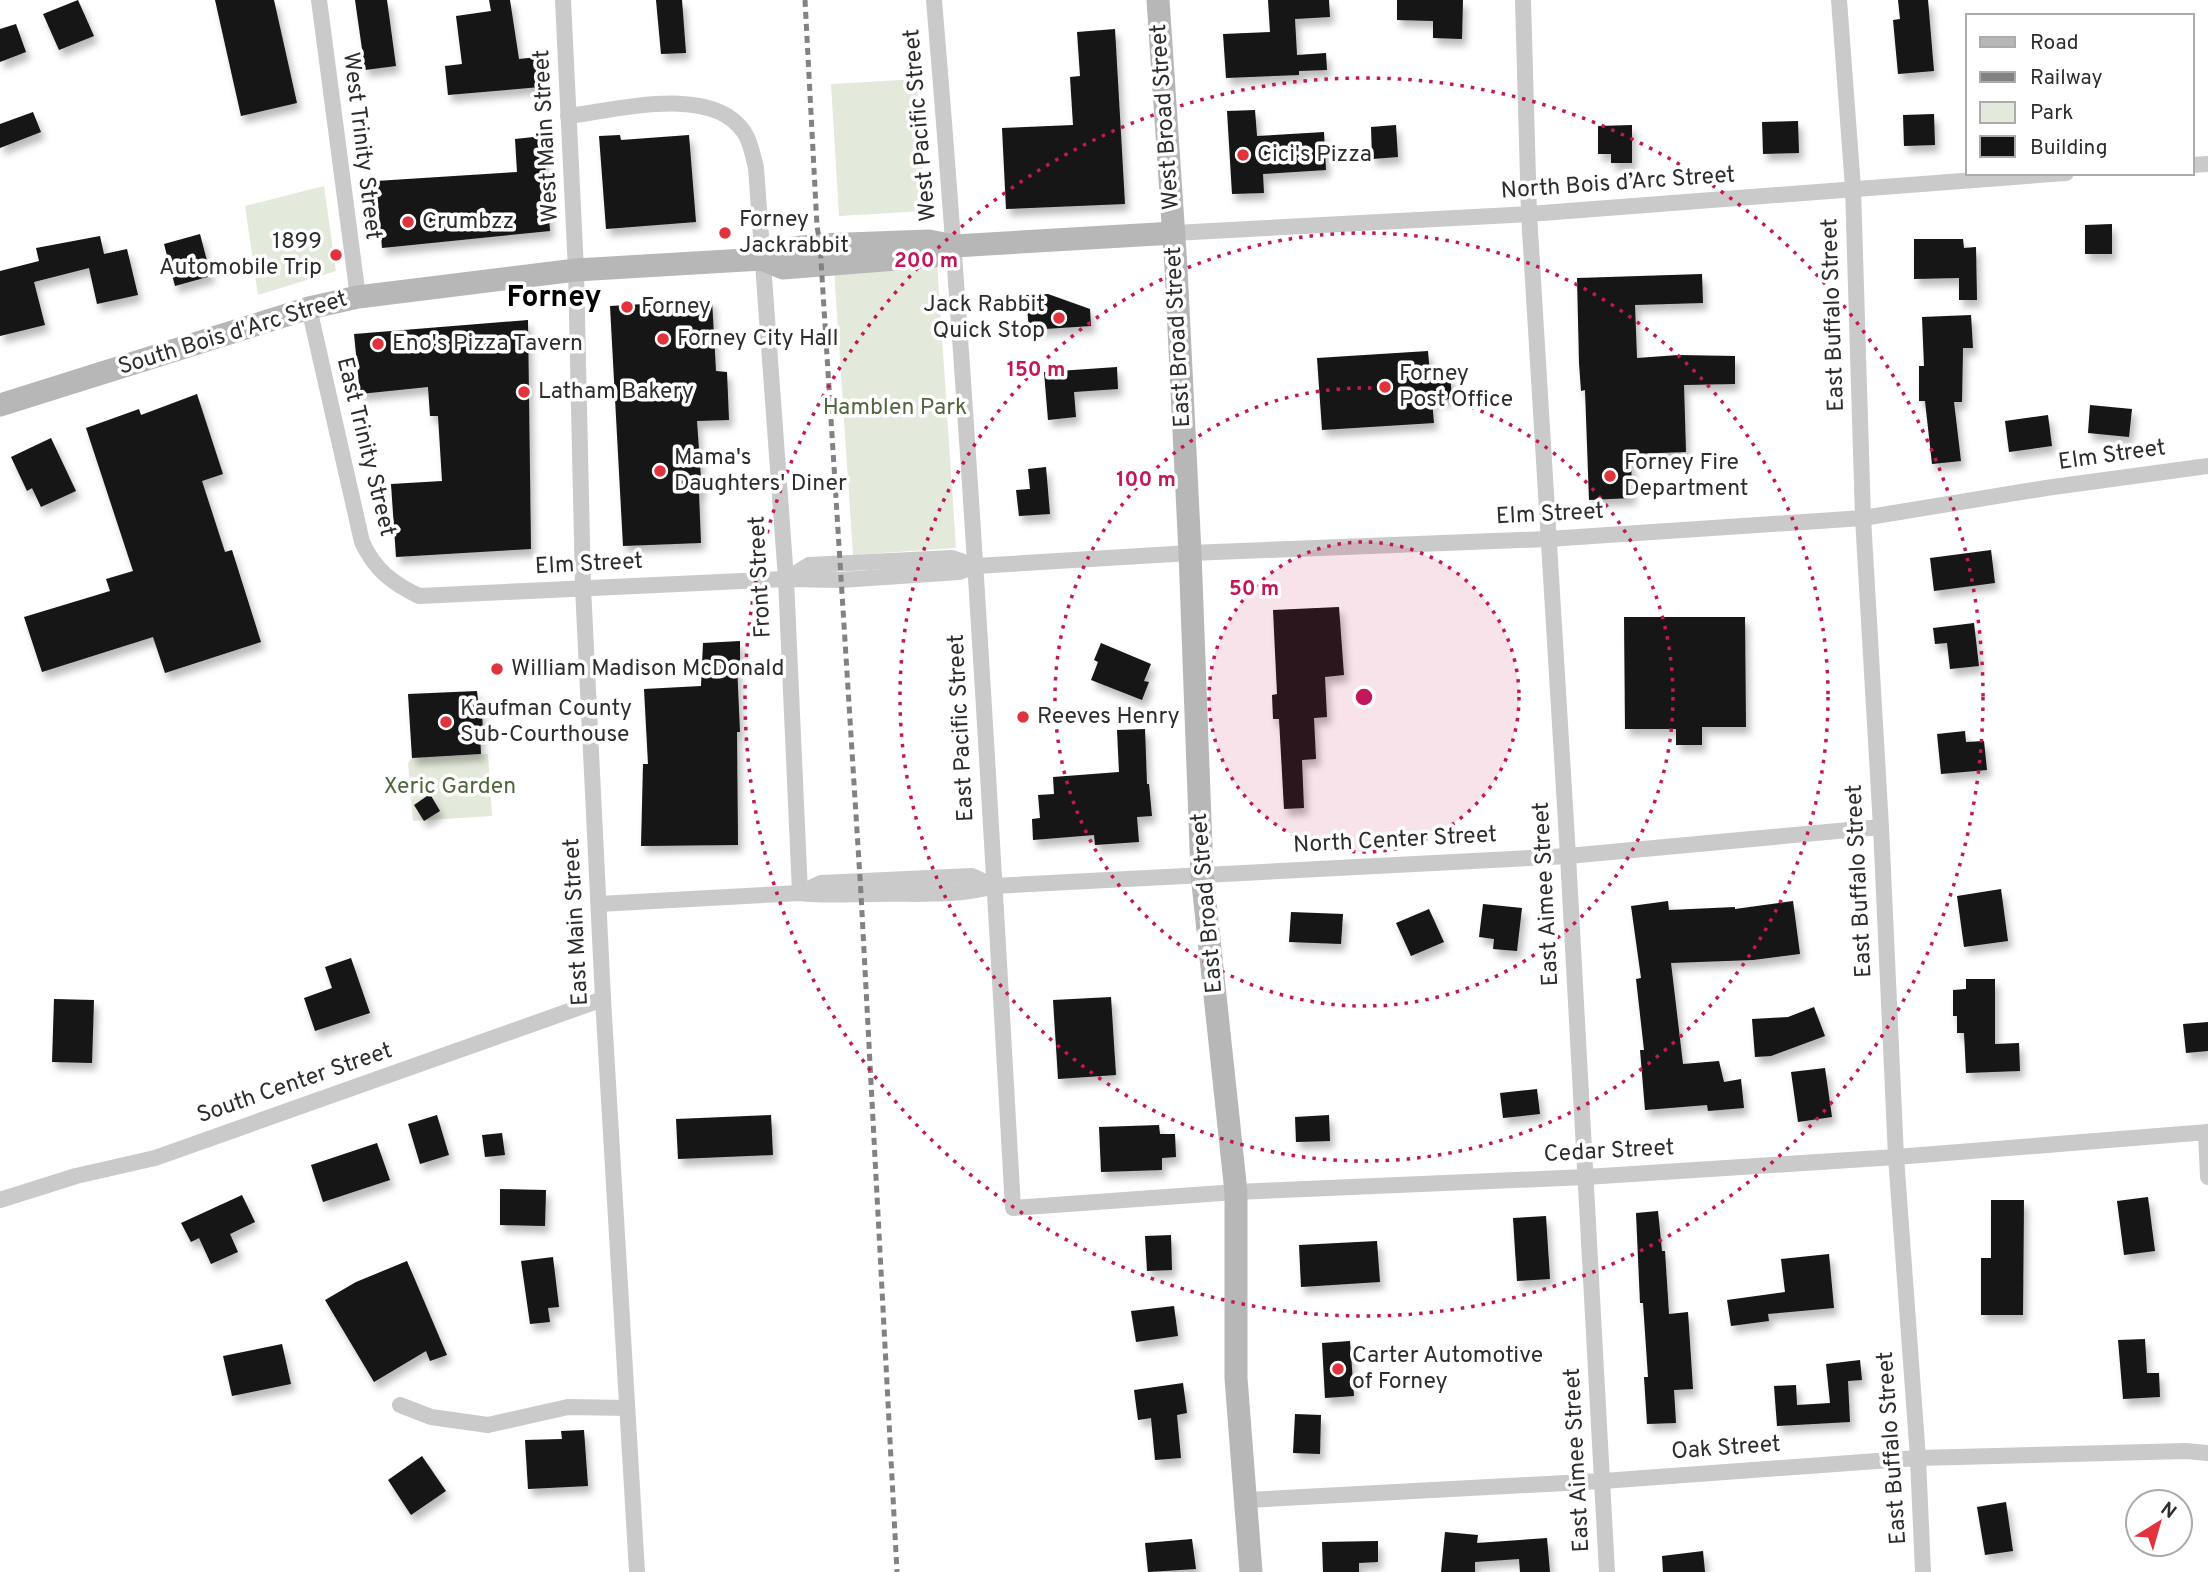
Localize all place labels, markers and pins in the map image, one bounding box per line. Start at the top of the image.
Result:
place label: Cici's Pizza [1257,141,1372,170]
marker: Cici's Pizza [1235,147,1251,163]
place label: Forney Jackrabbit [739,206,849,261]
place label: Crumbzz [422,208,514,237]
marker: Crumbzz [400,214,416,230]
marker: Forney Jackrabbit [717,225,733,241]
place label: 1899 Automobile Trip [159,228,322,283]
marker: 1899 Automobile Trip [328,247,344,263]
place label: Jack Rabbit Quick Stop [923,291,1045,346]
place label: Forney [641,293,711,322]
marker: Forney [619,299,635,315]
marker: Jack Rabbit Quick Stop [1051,310,1067,326]
place label: Forney City Hall [677,325,839,354]
place label: Eno's Pizza Tavern [392,330,583,359]
marker: Forney City Hall [655,331,671,347]
marker: Eno's Pizza Tavern [370,336,386,352]
place label: Forney Post Office [1399,360,1513,415]
place label: Latham Bakery [538,378,694,407]
marker: Forney Post Office [1377,379,1393,395]
marker: Latham Bakery [516,384,532,400]
place label: Mama's Daughters' Diner [674,444,847,499]
place label: Forney Fire Department [1624,449,1749,504]
marker: Mama's Daughters' Diner [652,463,668,479]
marker: Forney Fire Department [1602,468,1618,484]
place label: William Madison McDonald [511,655,784,684]
marker: William Madison McDonald [489,661,505,677]
centre of rings [1352,685,1376,709]
place label: Kaufman County Sub-Courthouse [460,695,632,750]
place label: Reeves Henry [1037,703,1180,732]
marker: Reeves Henry [1015,709,1031,725]
marker: Kaufman County Sub-Courthouse [438,714,454,730]
place label: Carter Automotive of Forney [1352,1342,1543,1397]
marker: Carter Automotive of Forney [1330,1361,1346,1377]

